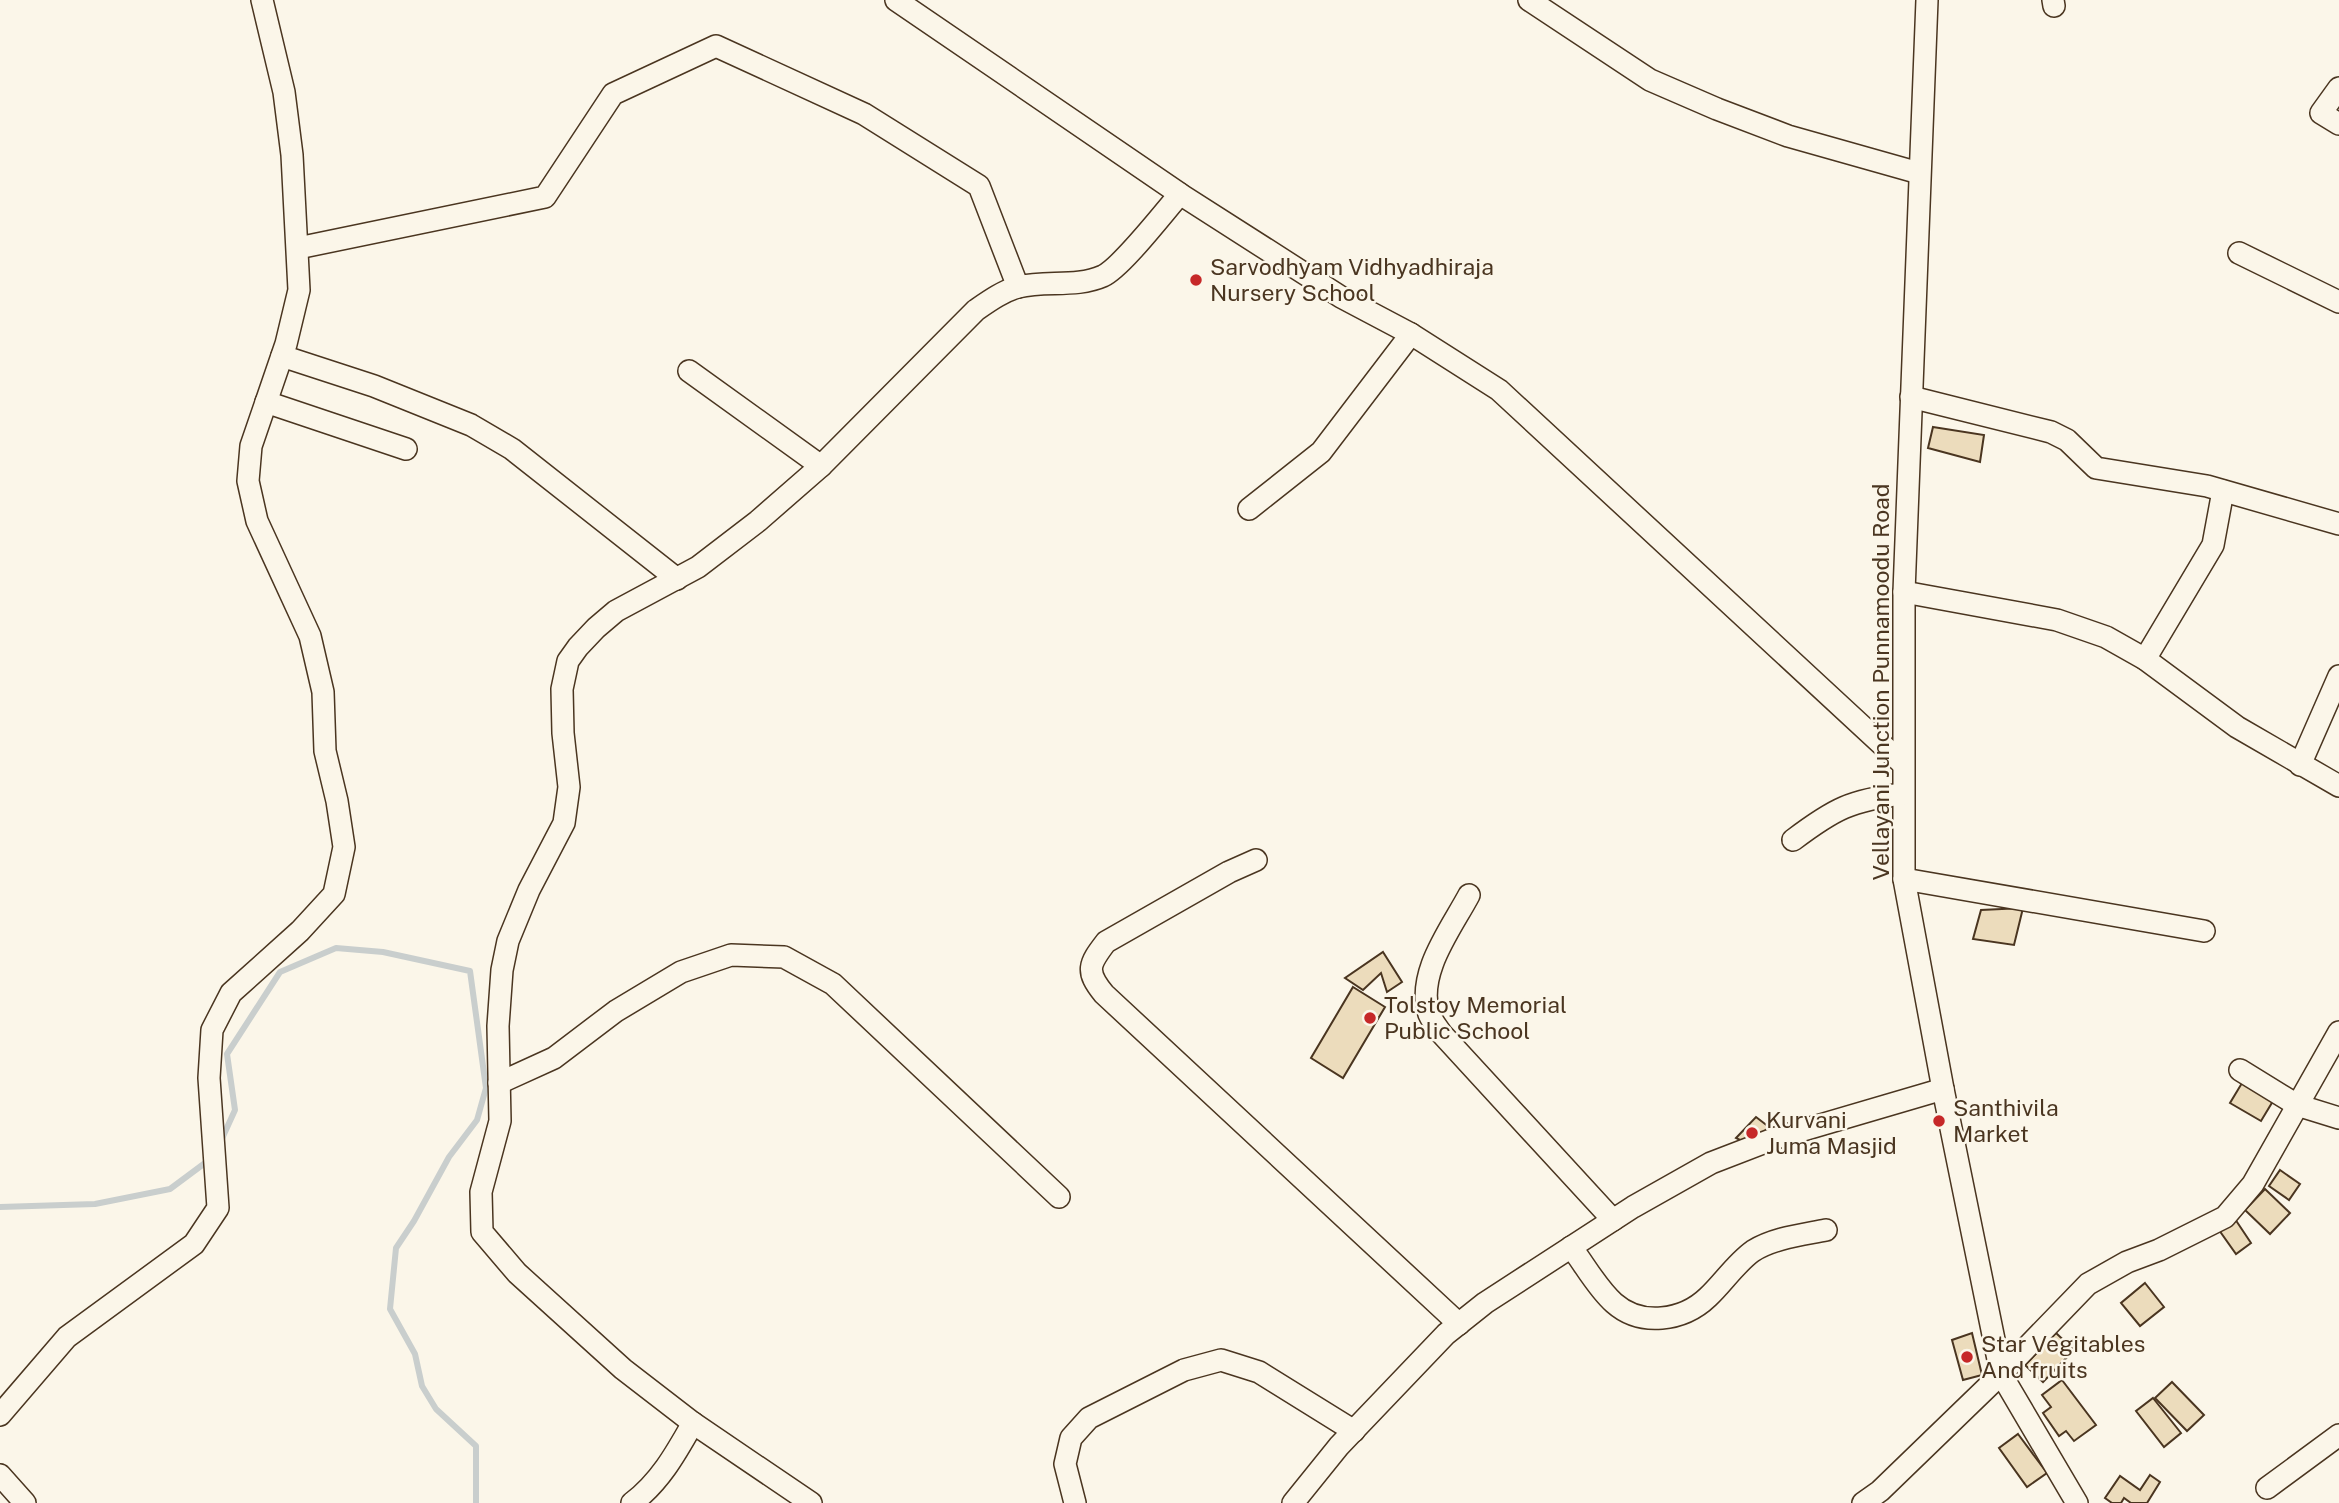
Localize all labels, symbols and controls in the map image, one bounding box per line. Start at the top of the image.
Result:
place label: Sarvodhyam Vidhyadhiraja Nursery School [1210,253,1494,306]
marker: Sarvodhyam Vidhyadhiraja Nursery School [1188,272,1204,288]
street label: Vellayani Junction Punnamoodu Road [1867,483,1894,881]
place label: Tolstoy Memorial Public School [1384,991,1567,1044]
marker: Tolstoy Memorial Public School [1362,1010,1378,1026]
place label: Santhivila Market [1953,1094,2059,1147]
place label: Kurvani Juma Masjid [1766,1106,1897,1159]
marker: Santhivila Market [1931,1113,1947,1129]
marker: Kurvani Juma Masjid [1744,1125,1760,1141]
place label: Star Vegitables And fruits [1981,1330,2145,1383]
marker: Star Vegitables And fruits [1959,1349,1975,1365]

